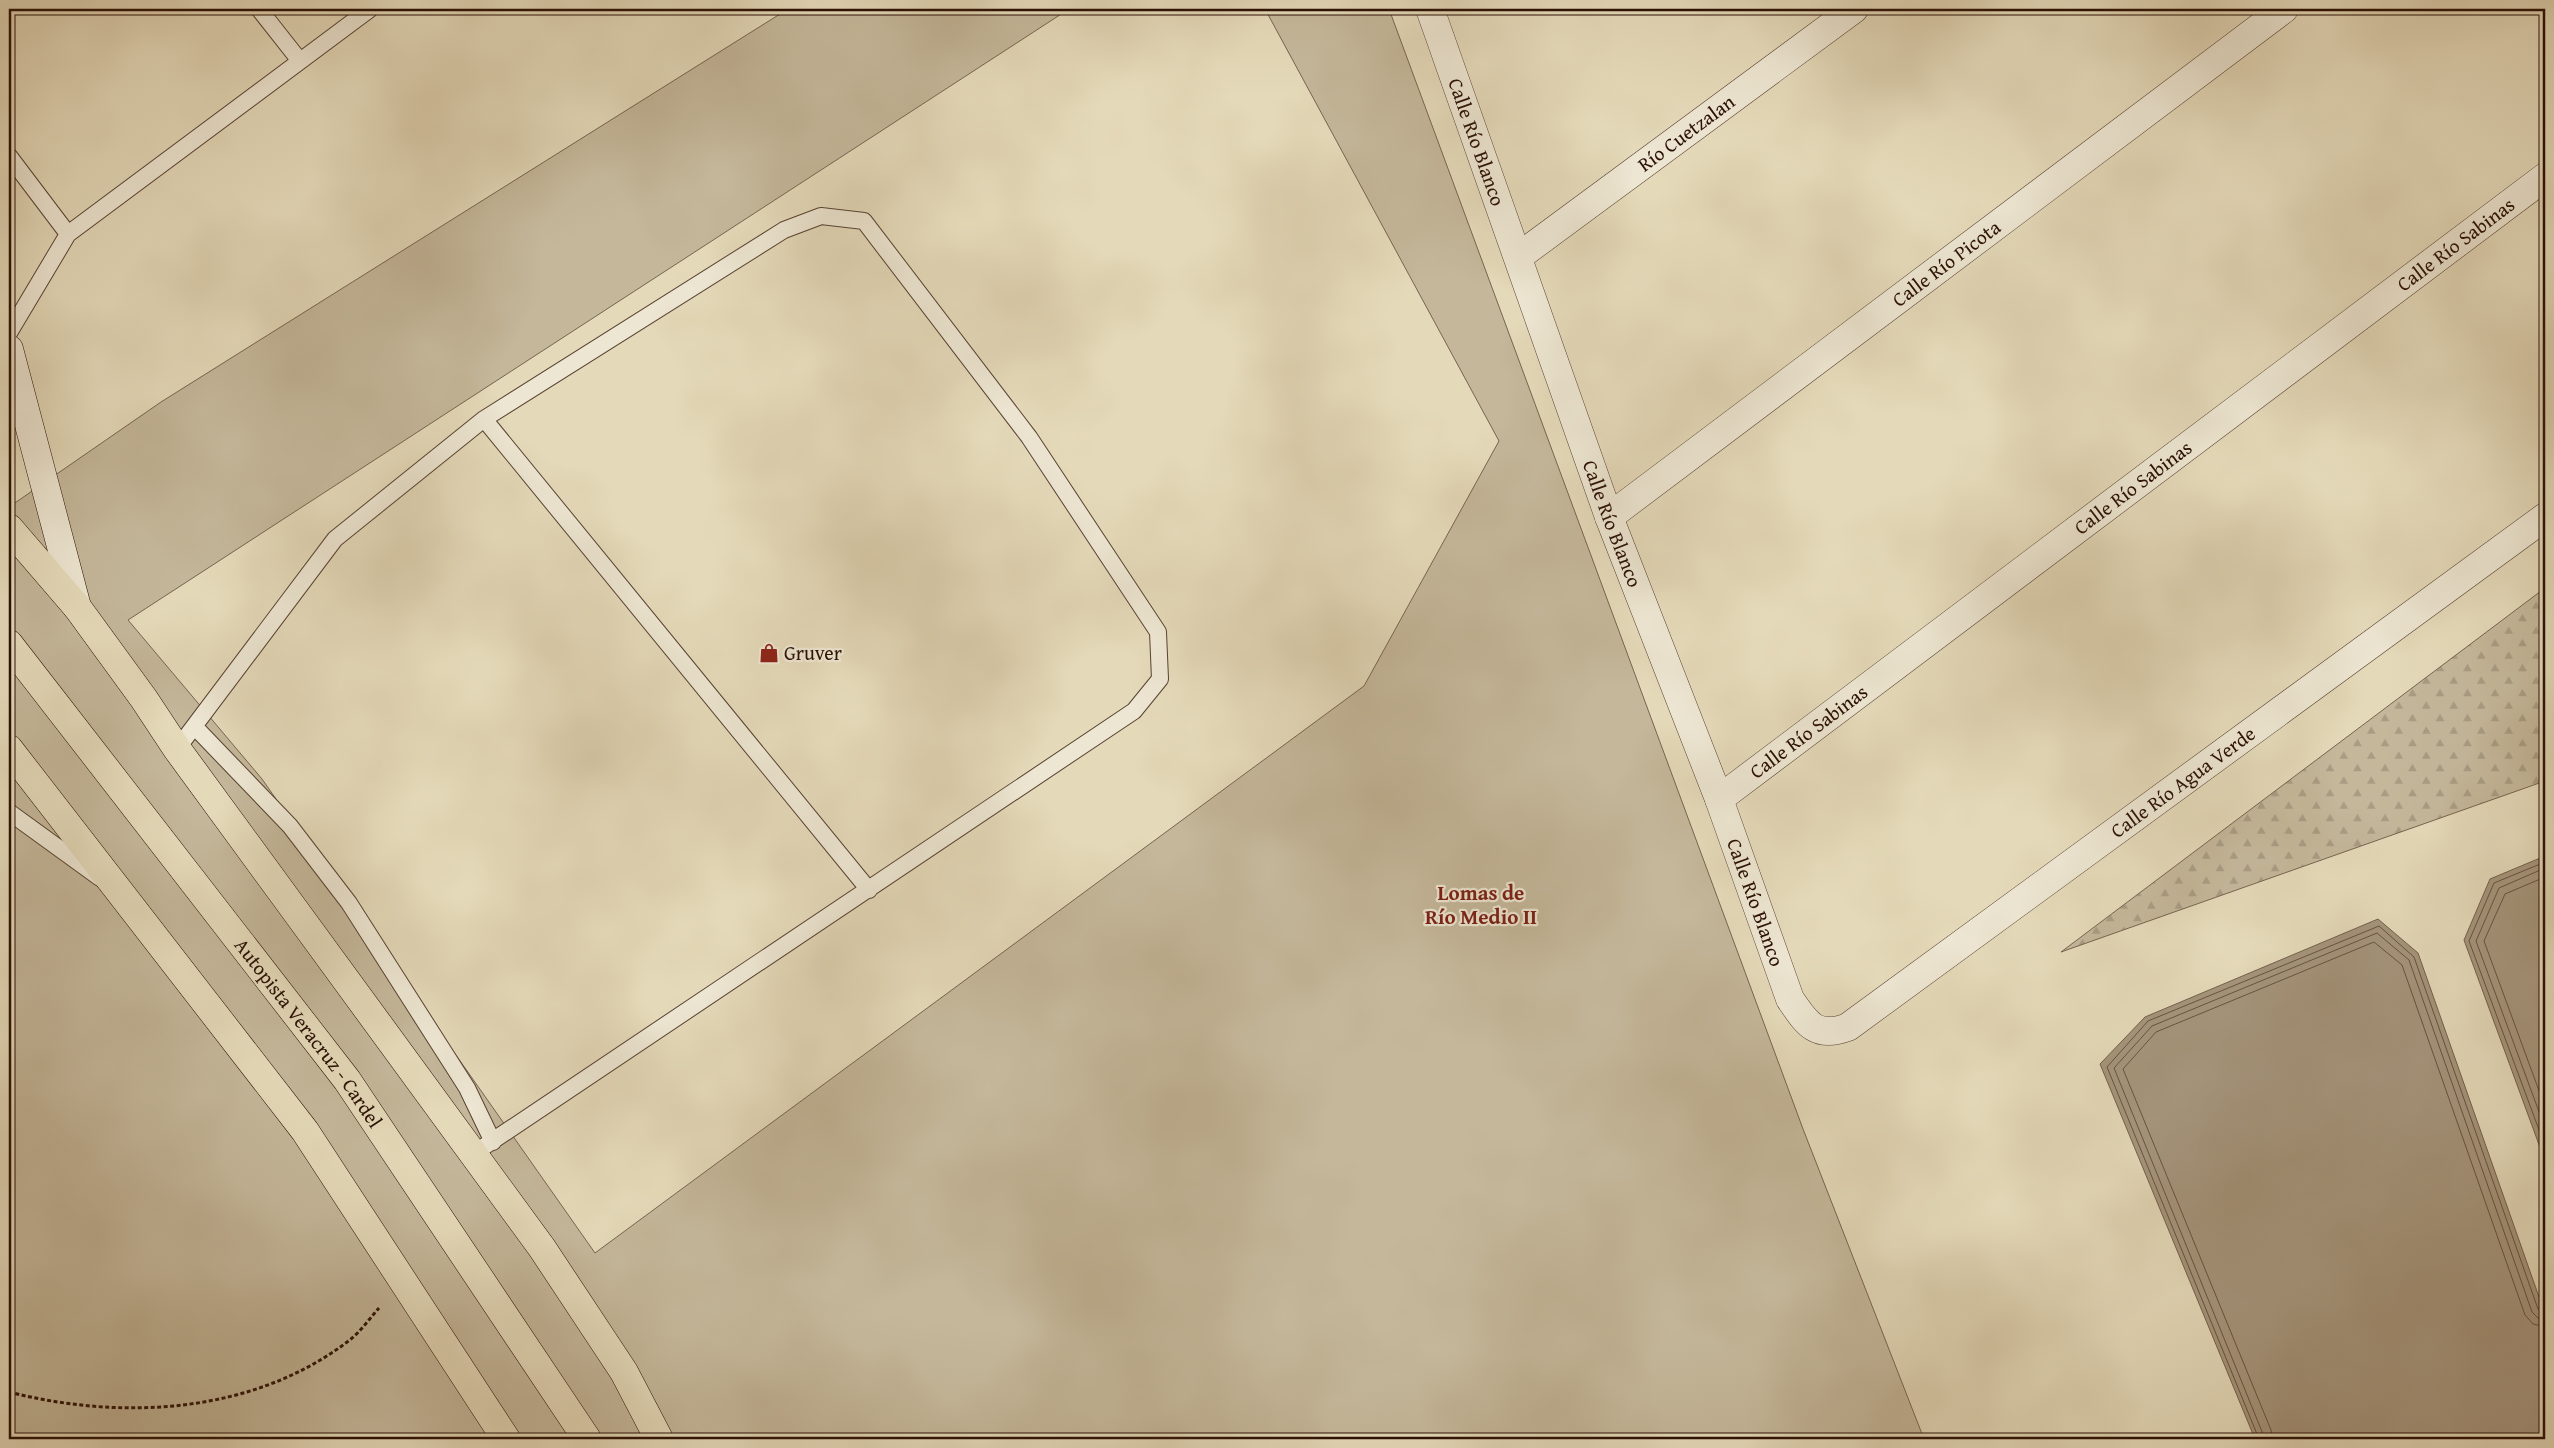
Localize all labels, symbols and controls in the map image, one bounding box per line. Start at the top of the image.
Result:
street label: Calle Río Blanco [1441,74,1513,210]
street label: Río Cuetzalan [1631,87,1741,178]
street label: Calle Río Sabinas [2390,190,2520,298]
street label: Calle Río Picota [1886,212,2007,313]
street label: Calle Río Sabinas [2067,433,2198,541]
street label: Calle Río Blanco [1576,456,1650,591]
place label: Gruver [784,638,842,667]
shop icon: Gruver [758,642,780,664]
street label: Calle Río Sabinas [1743,677,1873,785]
street label: Calle Río Agua Verde [2104,719,2261,844]
street label: Calle Río Blanco [1720,834,1792,970]
district label: Lomas de Río Medio II [1425,877,1537,932]
street label: Autopista Veracruz - Cardel [228,932,390,1134]

